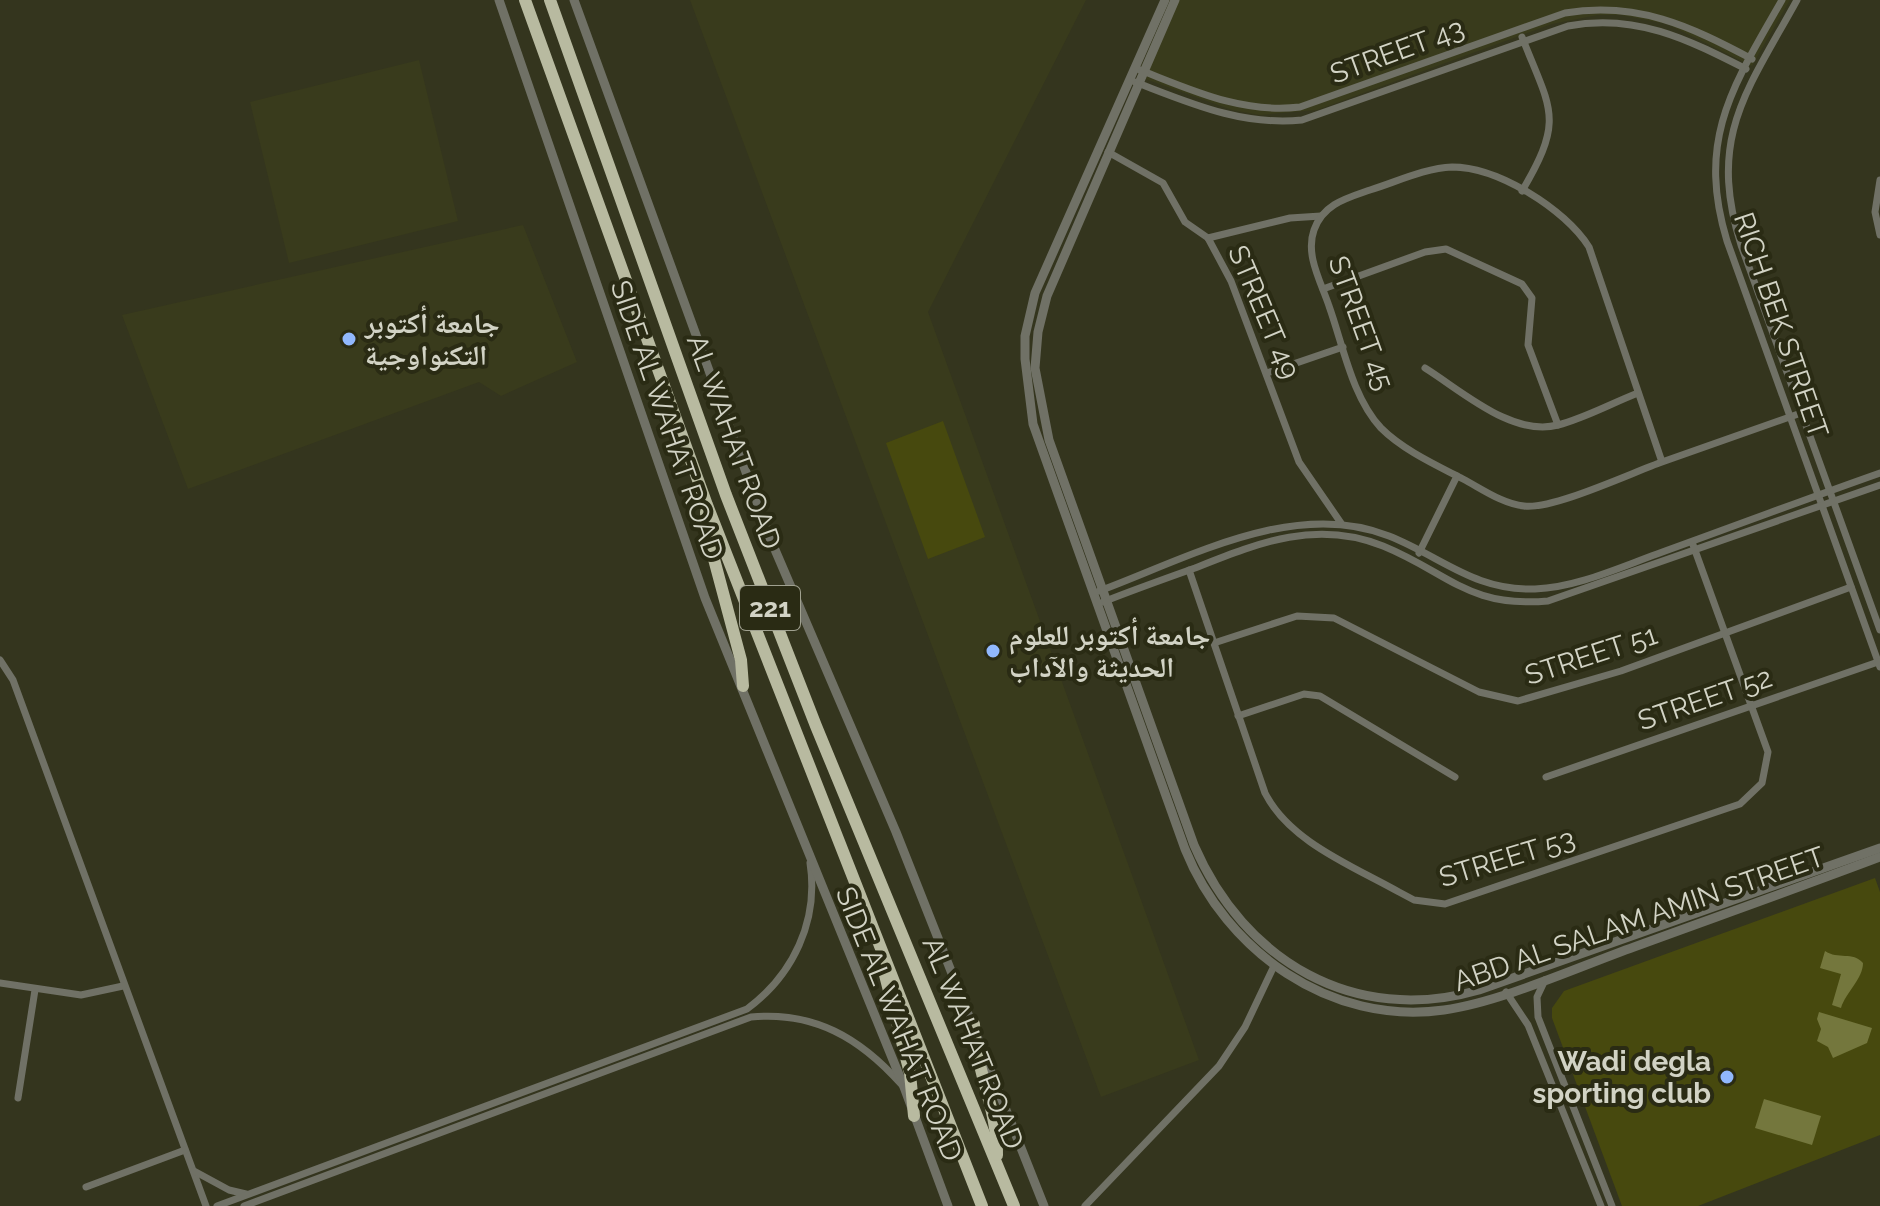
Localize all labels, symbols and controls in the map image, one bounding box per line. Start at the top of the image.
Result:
street label: STREET 43 [1326,12,1468,90]
street label: RICH BEK STREET [1727,208,1835,442]
street label: STREET 49 [1221,240,1307,384]
street label: STREET 45 [1321,251,1401,395]
street label: SIDE AL WAHAT ROAD [604,276,730,564]
place label: جامعة أكتوبر التكنواوجية [364,305,500,372]
marker: جامعة أكتوبر التكنواوجية [340,330,358,348]
street label: AL WAHAT ROAD [680,330,788,554]
road number: 221 [740,586,800,630]
place label: جامعة أكتوبر للعلوم الحديثة والآداب [1009,617,1210,684]
street label: STREET 51 [1521,618,1661,692]
marker: جامعة أكتوبر للعلوم الحديثة والآداب [984,642,1002,660]
street label: STREET 52 [1634,661,1776,737]
street label: STREET 53 [1435,822,1579,894]
street label: ABD AL SALAM AMIN STREET [1449,840,1829,998]
street label: SIDE AL WAHAT ROAD [829,882,969,1166]
street label: AL WAHAT ROAD [915,932,1031,1154]
place label: Wadi degla sporting club [1533,1045,1711,1110]
marker: Wadi degla sporting club [1718,1068,1736,1086]

